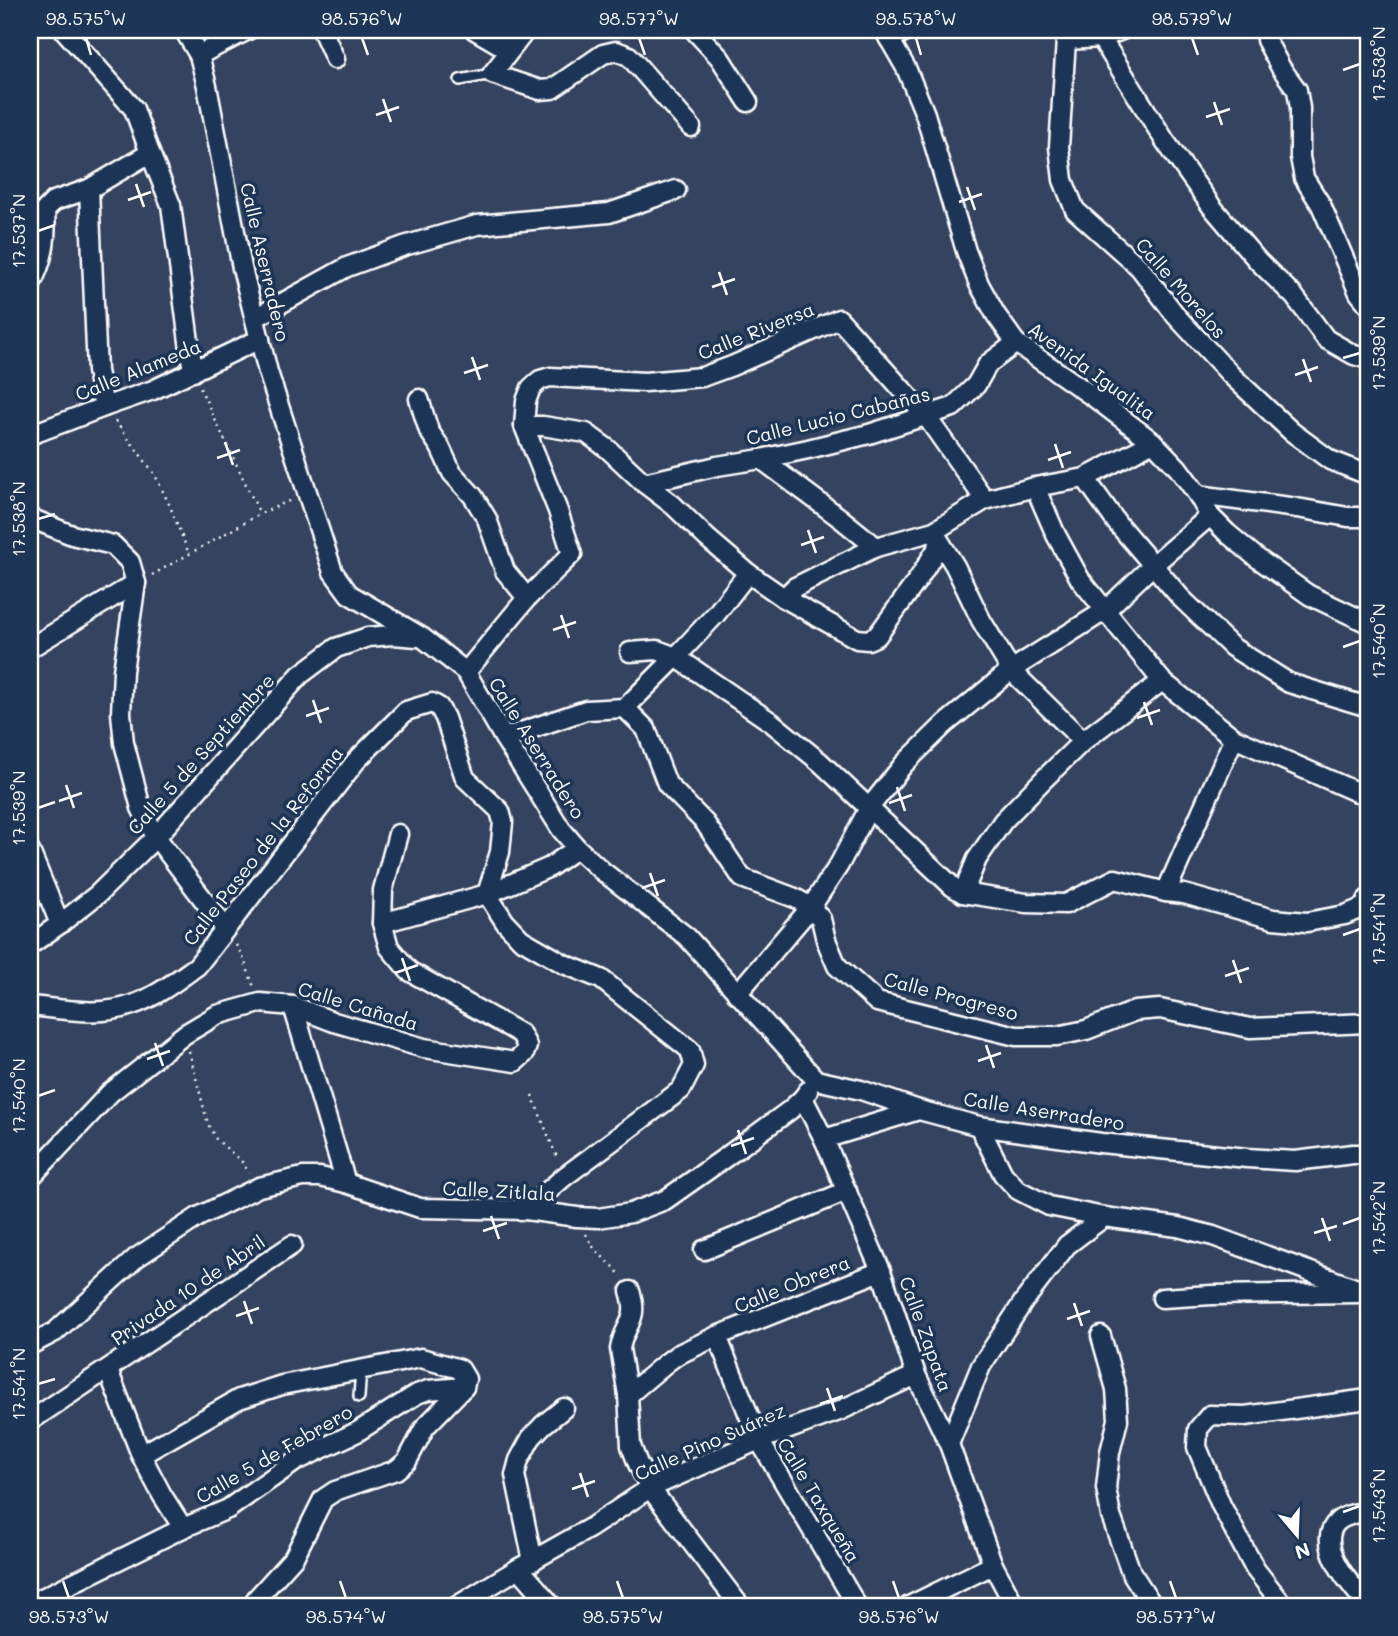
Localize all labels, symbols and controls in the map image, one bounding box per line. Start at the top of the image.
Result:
text: 98.575°W [46,6,126,30]
text: 98.576°W [322,6,402,30]
text: 98.577°W [599,6,679,30]
text: 98.578°W [876,6,956,30]
text: 98.579°W [1152,6,1232,30]
text: 17.538°N [1366,26,1390,102]
street label: Calle Aserradero [235,180,296,344]
text: 17.537°N [6,194,30,268]
street label: Calle Morelos [1131,232,1232,343]
street label: Calle Riversa [694,296,818,365]
text: 17.539°N [1366,315,1390,391]
street label: Avenida Igualita [1024,316,1161,425]
street label: Calle Alameda [71,333,204,406]
street label: Calle Lucio Cabañas [743,381,932,450]
text: 17.538°N [6,481,30,557]
text: 17.540°N [1366,603,1390,679]
street label: Calle 5 de Septiembre [122,668,280,840]
street label: Calle Aserradero [484,672,591,823]
street label: Calle Paseo de la Reforma [177,741,348,950]
text: 17.539°N [6,770,30,846]
text: 17.541°N [1366,893,1390,965]
street label: Calle Progreso [881,966,1021,1025]
street label: Calle Cañada [295,975,421,1036]
text: 17.540°N [6,1058,30,1134]
street label: Calle Aserradero [962,1085,1126,1136]
street label: Calle Zitlala [442,1175,556,1206]
text: 17.542°N [1366,1181,1390,1255]
street label: Privada 10 de Abril [106,1229,269,1350]
street label: Calle Obrera [730,1249,853,1318]
street label: Calle Zapata [894,1273,959,1395]
text: 17.541°N [6,1348,30,1420]
street label: Calle Pino Suárez [630,1397,789,1486]
street label: Calle 5 de Febrero [191,1399,356,1508]
street label: Calle Taxqueña [772,1433,867,1567]
text: 17.543°N [1366,1468,1390,1544]
north arrow [1262,1500,1332,1570]
text: N [1292,1537,1314,1566]
text: 98.573°W [29,1604,109,1628]
text: 98.574°W [306,1604,386,1628]
text: 98.575°W [583,1604,663,1628]
text: 98.576°W [859,1604,939,1628]
text: 98.577°W [1136,1604,1216,1628]

